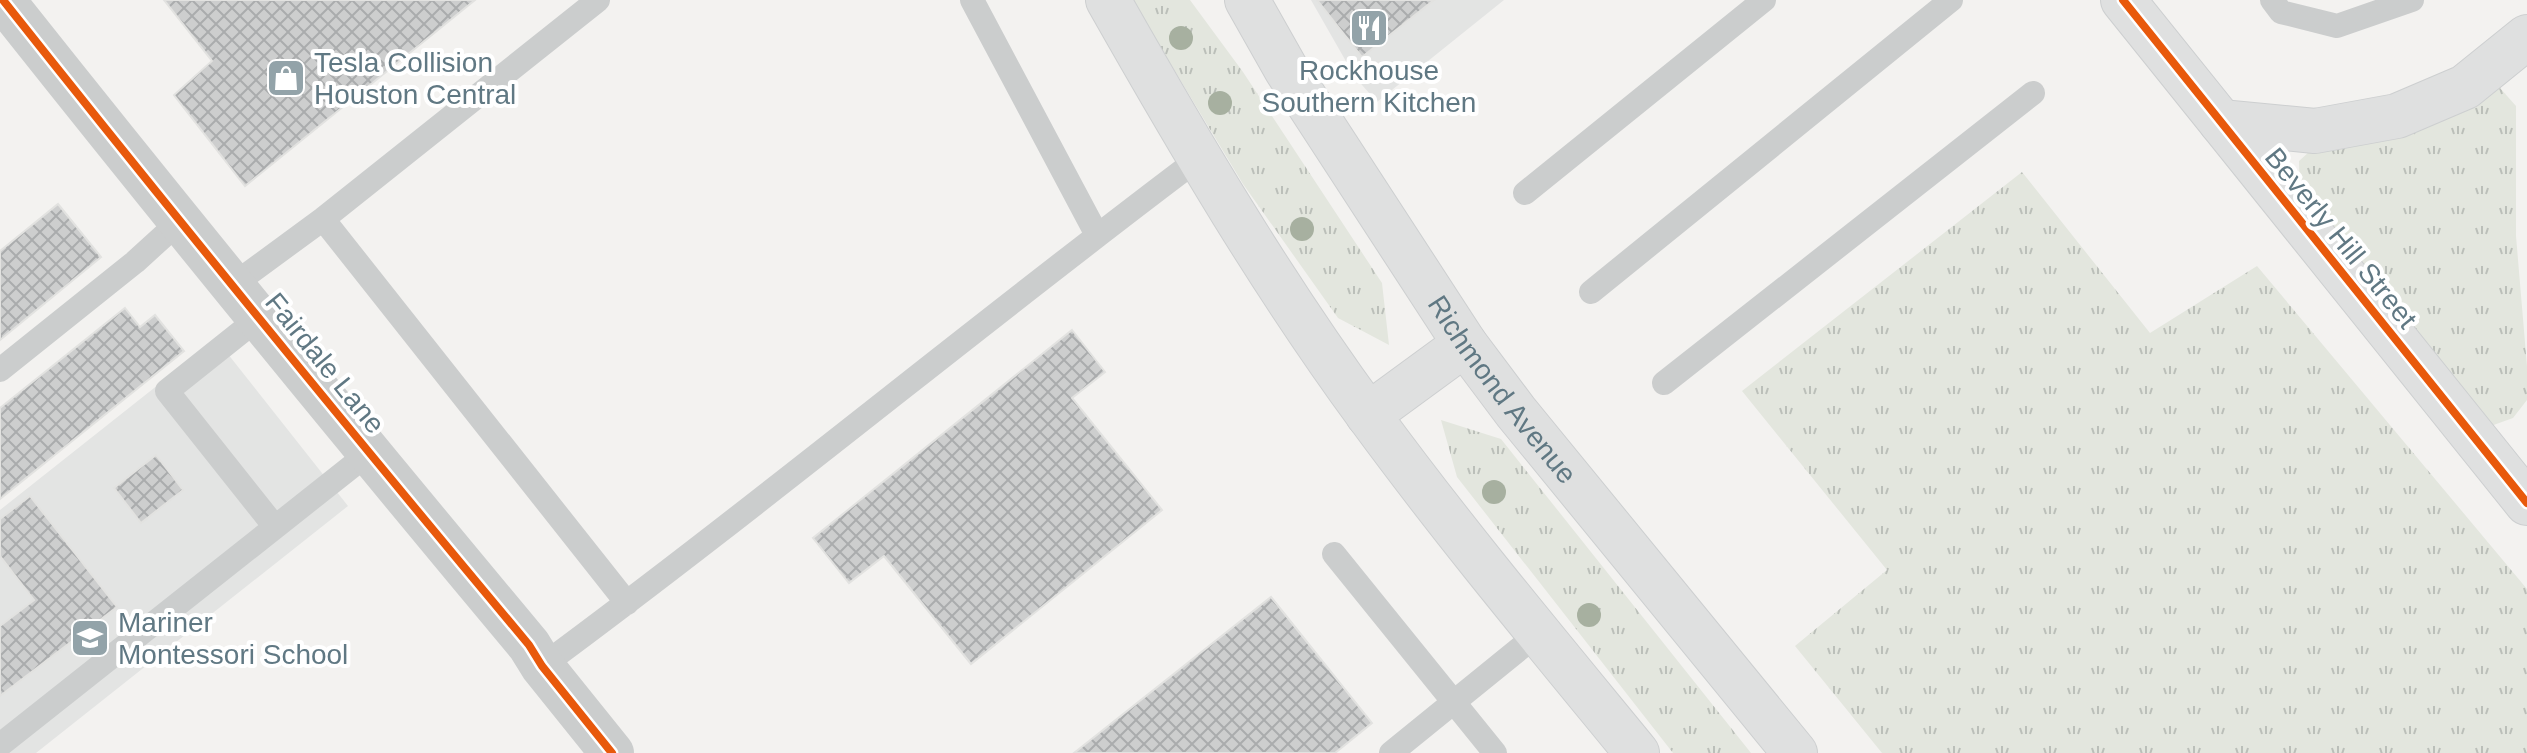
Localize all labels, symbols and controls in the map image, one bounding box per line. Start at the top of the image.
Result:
restaurant icon: Rockhouse Southern Kitchen [1348,7,1390,49]
place label: Tesla Collision Houston Central [314,47,516,110]
place label: Rockhouse Southern Kitchen [1262,55,1476,118]
shop icon: Tesla Collision Houston Central [265,57,307,99]
street label: Beverly Hill Street [2259,142,2423,334]
street label: Fairdale Lane [259,287,391,439]
street label: Richmond Avenue [1422,290,1583,489]
place label: Mariner Montessori School [118,607,348,670]
school or university icon: Mariner Montessori School [69,617,111,659]

